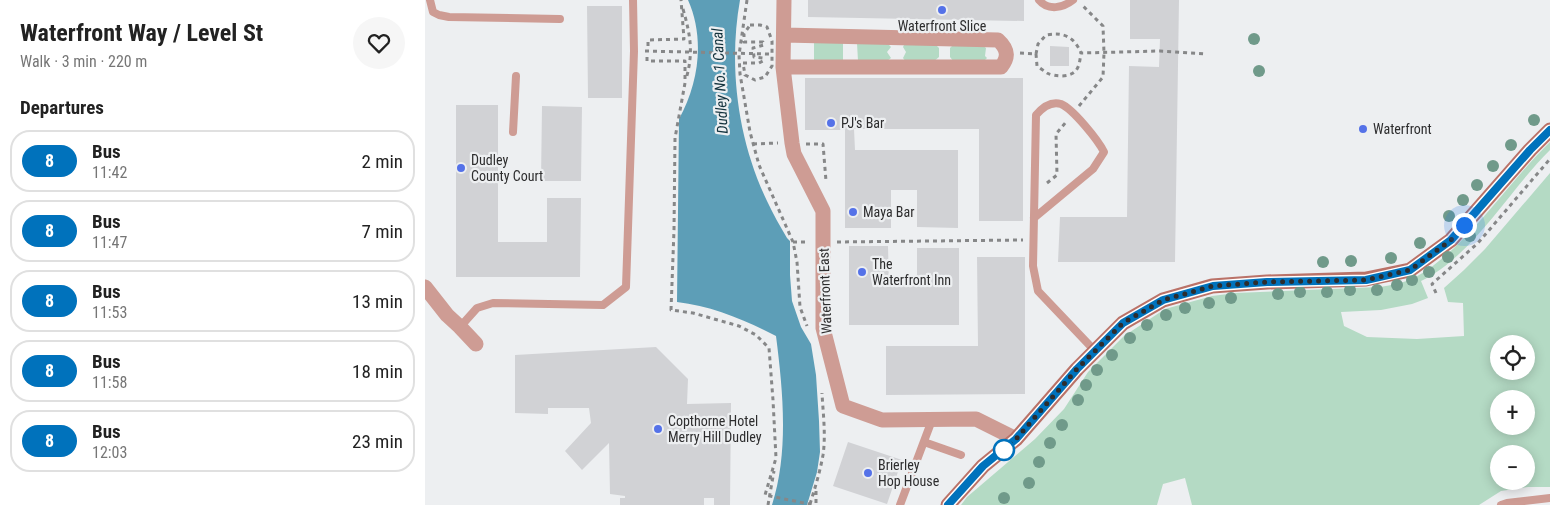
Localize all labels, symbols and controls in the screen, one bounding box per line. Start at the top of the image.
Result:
marker: Waterfront Slice [936,4,948,16]
button: heart [353,17,405,69]
place label: Waterfront Slice [898,18,987,34]
text: Waterfront Way / Level St [20,19,263,47]
water label: Dudley No.1 Canal [708,27,732,134]
text: Walk · 3 min · 220 m [20,52,147,71]
text: Departures [20,96,104,119]
place label: PJ's Bar [841,115,884,131]
marker: PJ's Bar [825,117,837,129]
place label: Waterfront [1373,121,1432,137]
marker: Waterfront [1357,123,1369,135]
text: Bus [92,140,121,163]
text: 8 [45,150,54,171]
text: 2 min [361,150,403,173]
place label: Dudley County Court [471,152,543,184]
marker: Dudley County Court [455,162,467,174]
text: 11:42 [92,163,127,182]
place label: Maya Bar [863,204,914,220]
marker: Maya Bar [847,206,859,218]
text: Bus [92,210,121,233]
your location [1452,213,1477,238]
text: 8 [45,220,54,241]
text: 7 min [361,220,403,243]
text: 11:47 [92,233,127,252]
street label: Waterfront East [816,248,834,334]
place label: The Waterfront Inn [872,256,951,288]
marker: The Waterfront Inn [856,266,868,278]
text: Bus [92,280,121,303]
text: 8 [45,290,54,311]
text: 13 min [352,290,403,313]
text: 11:53 [92,303,127,322]
map controls [1490,335,1535,490]
button: locate [1490,335,1535,380]
text: Bus [92,350,121,373]
text: 8 [45,360,54,381]
text: 18 min [352,360,403,383]
text: 11:58 [92,373,127,392]
button: + [1490,390,1535,435]
place label: Copthorne Hotel Merry Hill Dudley [668,413,762,445]
text: Bus [92,420,121,443]
marker: Copthorne Hotel Merry Hill Dudley [652,423,664,435]
text: 8 [45,430,54,451]
text: 23 min [352,430,403,453]
unlabelled marker [993,439,1015,461]
text: 12:03 [92,443,127,462]
button: − [1490,445,1535,490]
place label: Brierley Hop House [878,457,940,489]
marker: Brierley Hop House [862,467,874,479]

